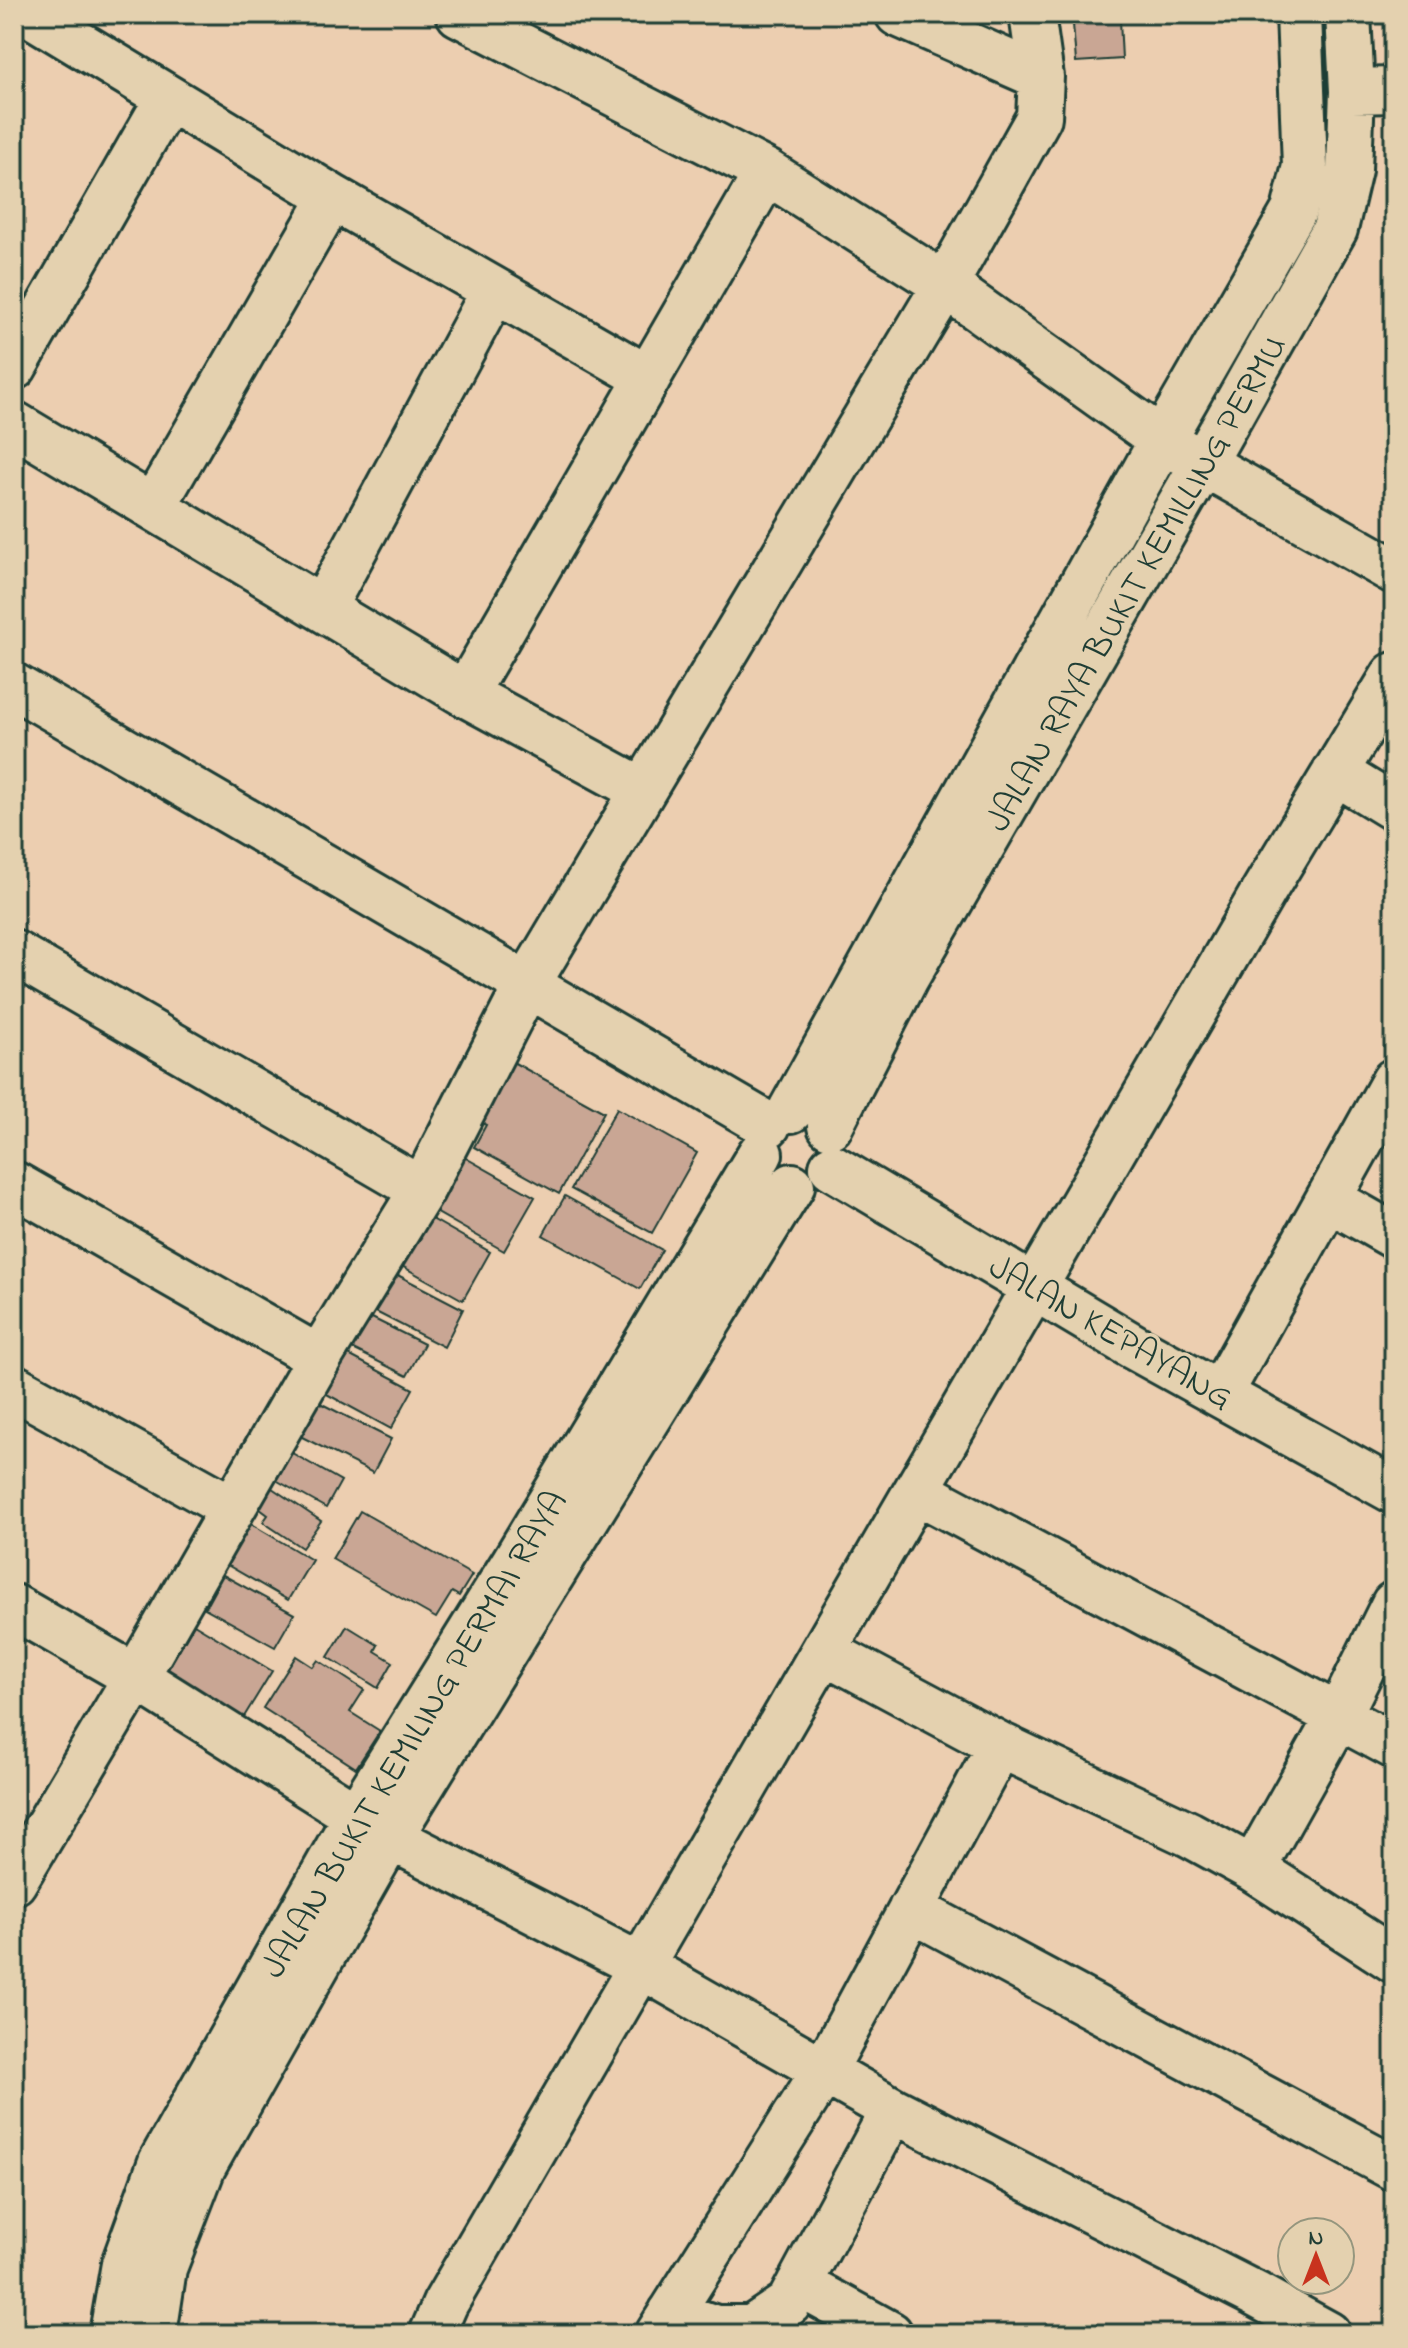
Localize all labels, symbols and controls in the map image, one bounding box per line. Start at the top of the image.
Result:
street label: JALAN RAYA BUKIT KEMILLING PERMU [973,326,1302,843]
street label: JALAN KEPAYANG [978,1242,1242,1425]
street label: JALAN BUKIT KEMILING PERMAI RAYA [249,1481,583,1989]
north arrow [1276,2216,1356,2296]
text: N [1309,2223,1323,2255]

